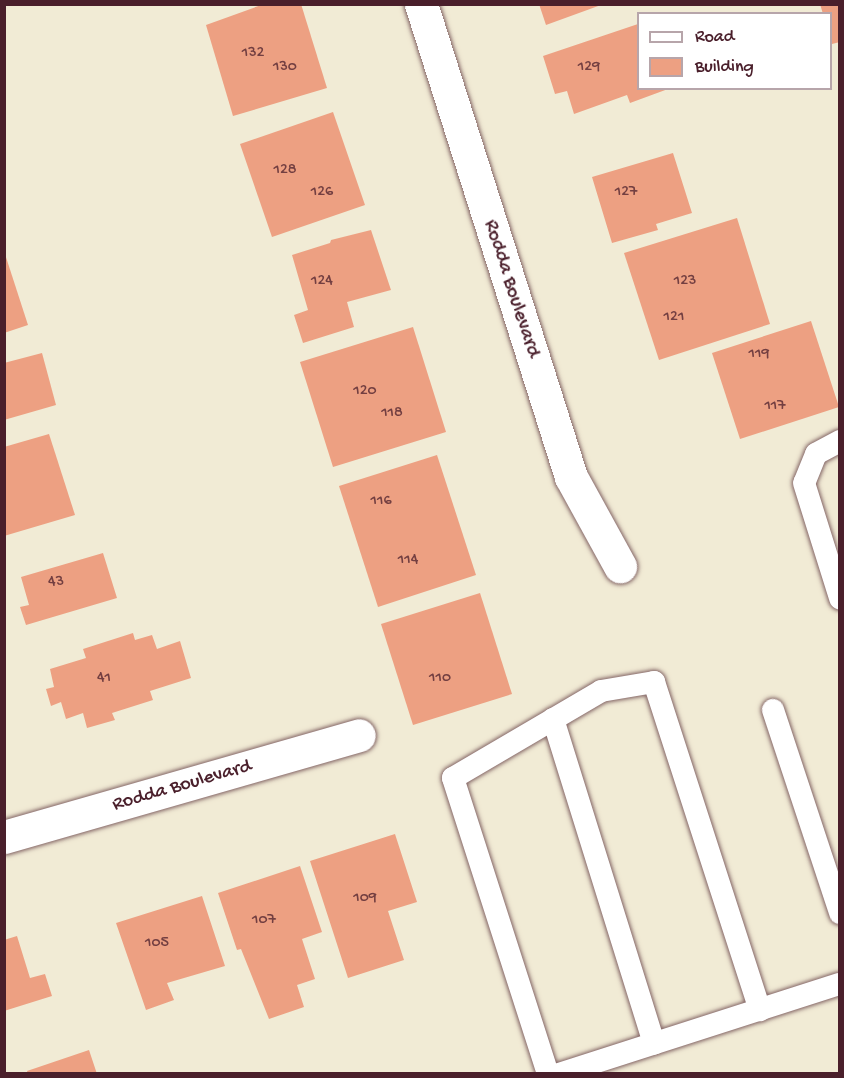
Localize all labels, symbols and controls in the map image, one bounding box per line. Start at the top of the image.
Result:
legend [637,12,832,90]
text: Road [695,27,734,48]
house number: 132 [242,44,264,64]
text: Building [695,57,754,78]
house number: 130 [273,58,297,78]
house number: 129 [578,58,600,78]
house number: 128 [273,161,297,181]
house number: 126 [311,183,333,203]
house number: 127 [615,183,637,203]
street label: Rodda Boulevard [477,217,545,361]
house number: 124 [311,272,333,292]
house number: 123 [674,272,696,292]
house number: 121 [664,308,684,328]
house number: 119 [749,345,769,365]
house number: 120 [353,382,377,402]
house number: 117 [764,397,786,417]
house number: 118 [381,404,403,424]
house number: 116 [370,492,392,512]
house number: 114 [398,551,418,571]
house number: 43 [48,573,64,593]
house number: 41 [97,669,111,689]
house number: 110 [429,669,451,689]
street label: Rodda Boulevard [110,755,254,817]
house number: 109 [353,889,377,909]
house number: 107 [252,911,276,931]
house number: 105 [145,934,169,954]

